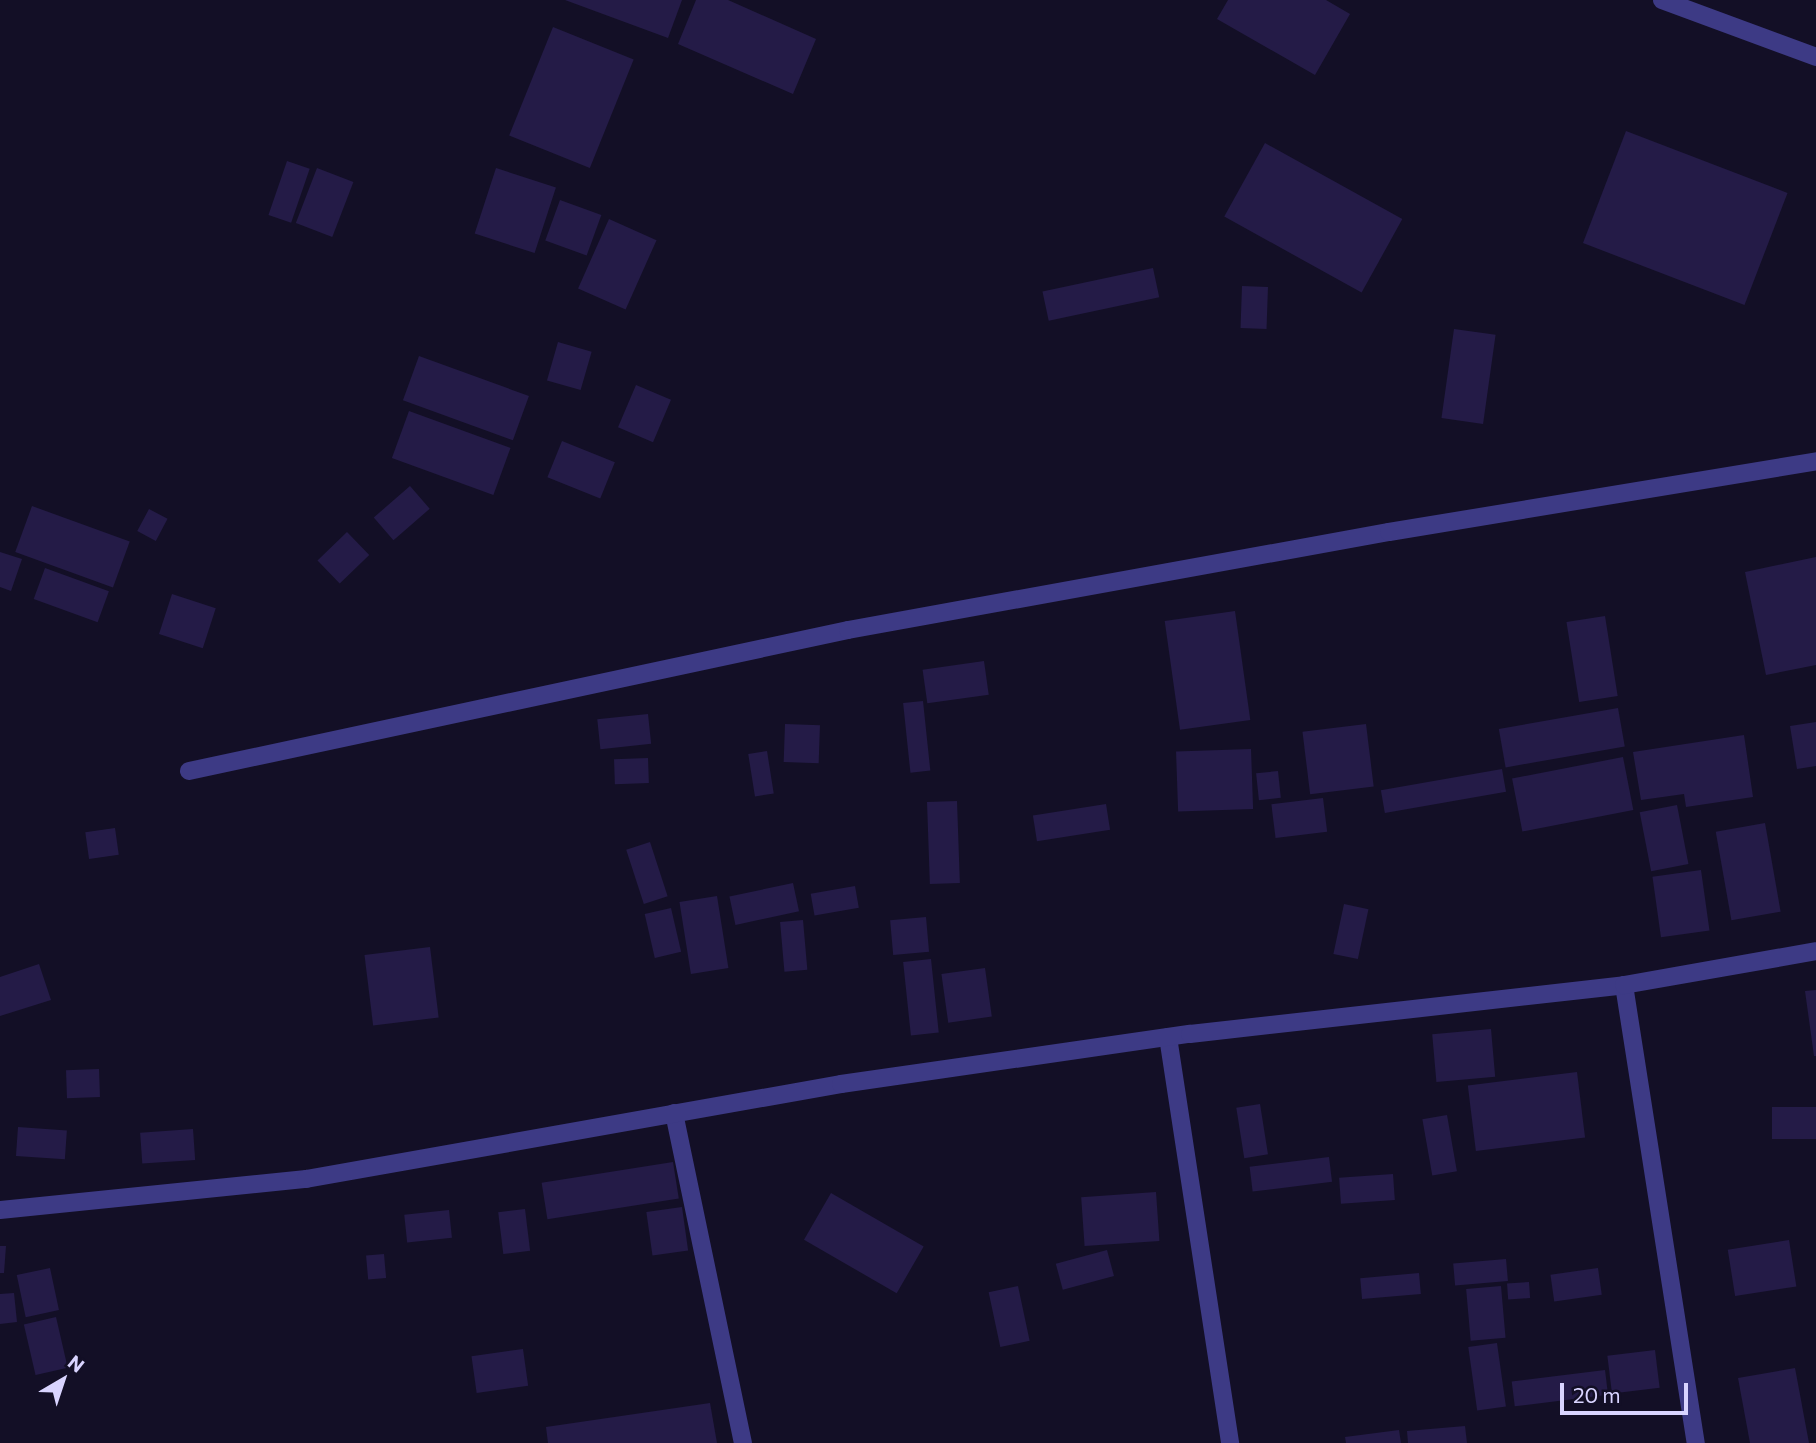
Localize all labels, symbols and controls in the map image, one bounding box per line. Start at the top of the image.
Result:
north arrow [28,1345,98,1415]
text: N [64,1350,89,1377]
scale bar [1564,1370,1692,1414]
text: 20 m [1573,1382,1621,1407]

